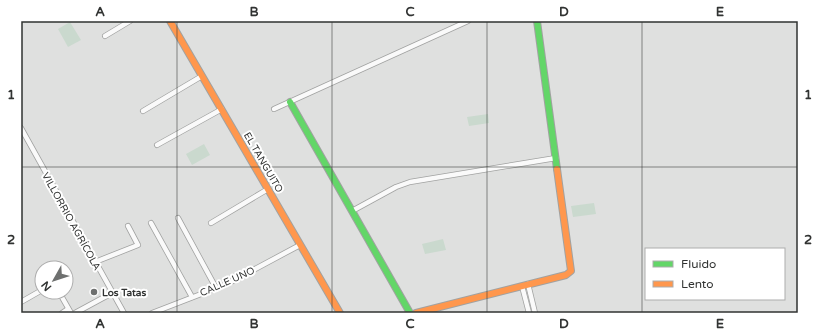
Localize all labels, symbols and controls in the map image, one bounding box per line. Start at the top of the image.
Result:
text: A [95,4,105,20]
text: B [249,4,259,20]
text: C [405,4,415,20]
text: D [559,4,569,20]
text: E [716,4,724,20]
text: 1 [7,87,15,103]
text: 1 [804,87,812,103]
street label: EL TANGUITO [241,130,285,195]
street label: VILLORRIO AGRÍCOLA [39,170,103,272]
text: 2 [7,232,15,248]
text: 2 [804,232,812,248]
legend [645,248,785,300]
text: Fluido [681,257,716,271]
north arrow [34,260,74,300]
street label: CALLE UNO [198,265,257,299]
text: Lento [681,277,714,291]
text: N [39,278,54,294]
marker: Los Tatas [89,287,99,297]
place label: Los Tatas [102,287,146,299]
text: A [95,316,105,332]
text: B [249,316,259,332]
text: C [405,316,415,332]
text: D [559,316,569,332]
text: E [716,316,724,332]

